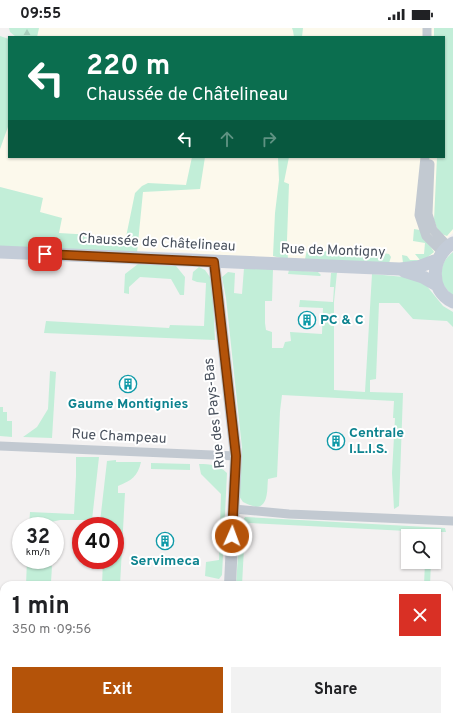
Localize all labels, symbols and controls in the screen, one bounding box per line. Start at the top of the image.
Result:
text: 09:55 [20,5,61,24]
text: 220 m [86,49,170,85]
icon: left [20,52,72,104]
text: Chaussée de Châtelineau [86,84,288,107]
icon: left [174,128,196,150]
icon: ahead [216,128,238,150]
icon: right [258,128,280,150]
street label: Chaussée de Châtelineau [78,230,236,256]
pin [28,237,62,271]
street label: Rue de Montigny [280,241,386,261]
icon: arrive [34,243,56,265]
building icon: PC & C [297,310,317,330]
place label: PC & C [320,312,364,329]
street label: Rue des Pays-Bas [201,357,229,469]
building icon: Gaume Montignies [118,374,138,394]
place label: Gaume Montignies [68,396,188,413]
place label: Centrale I.L.I.S. [349,425,404,458]
street label: Rue Champeau [71,426,167,448]
building icon: Centrale I.L.I.S. [326,431,346,451]
position arrow [211,515,253,557]
speed limit sign: 40 [72,517,124,569]
text: 32 [26,525,50,551]
map controls [401,529,441,569]
button: search [401,529,441,569]
building icon: Servimeca [155,531,175,551]
text: km/h [26,546,50,559]
place label: Servimeca [130,553,200,570]
text: 1 min [12,592,70,622]
button: close [399,594,441,636]
text: 350 m · 09:56 [12,622,91,638]
button: Exit [12,667,223,713]
button: Share [231,667,441,713]

